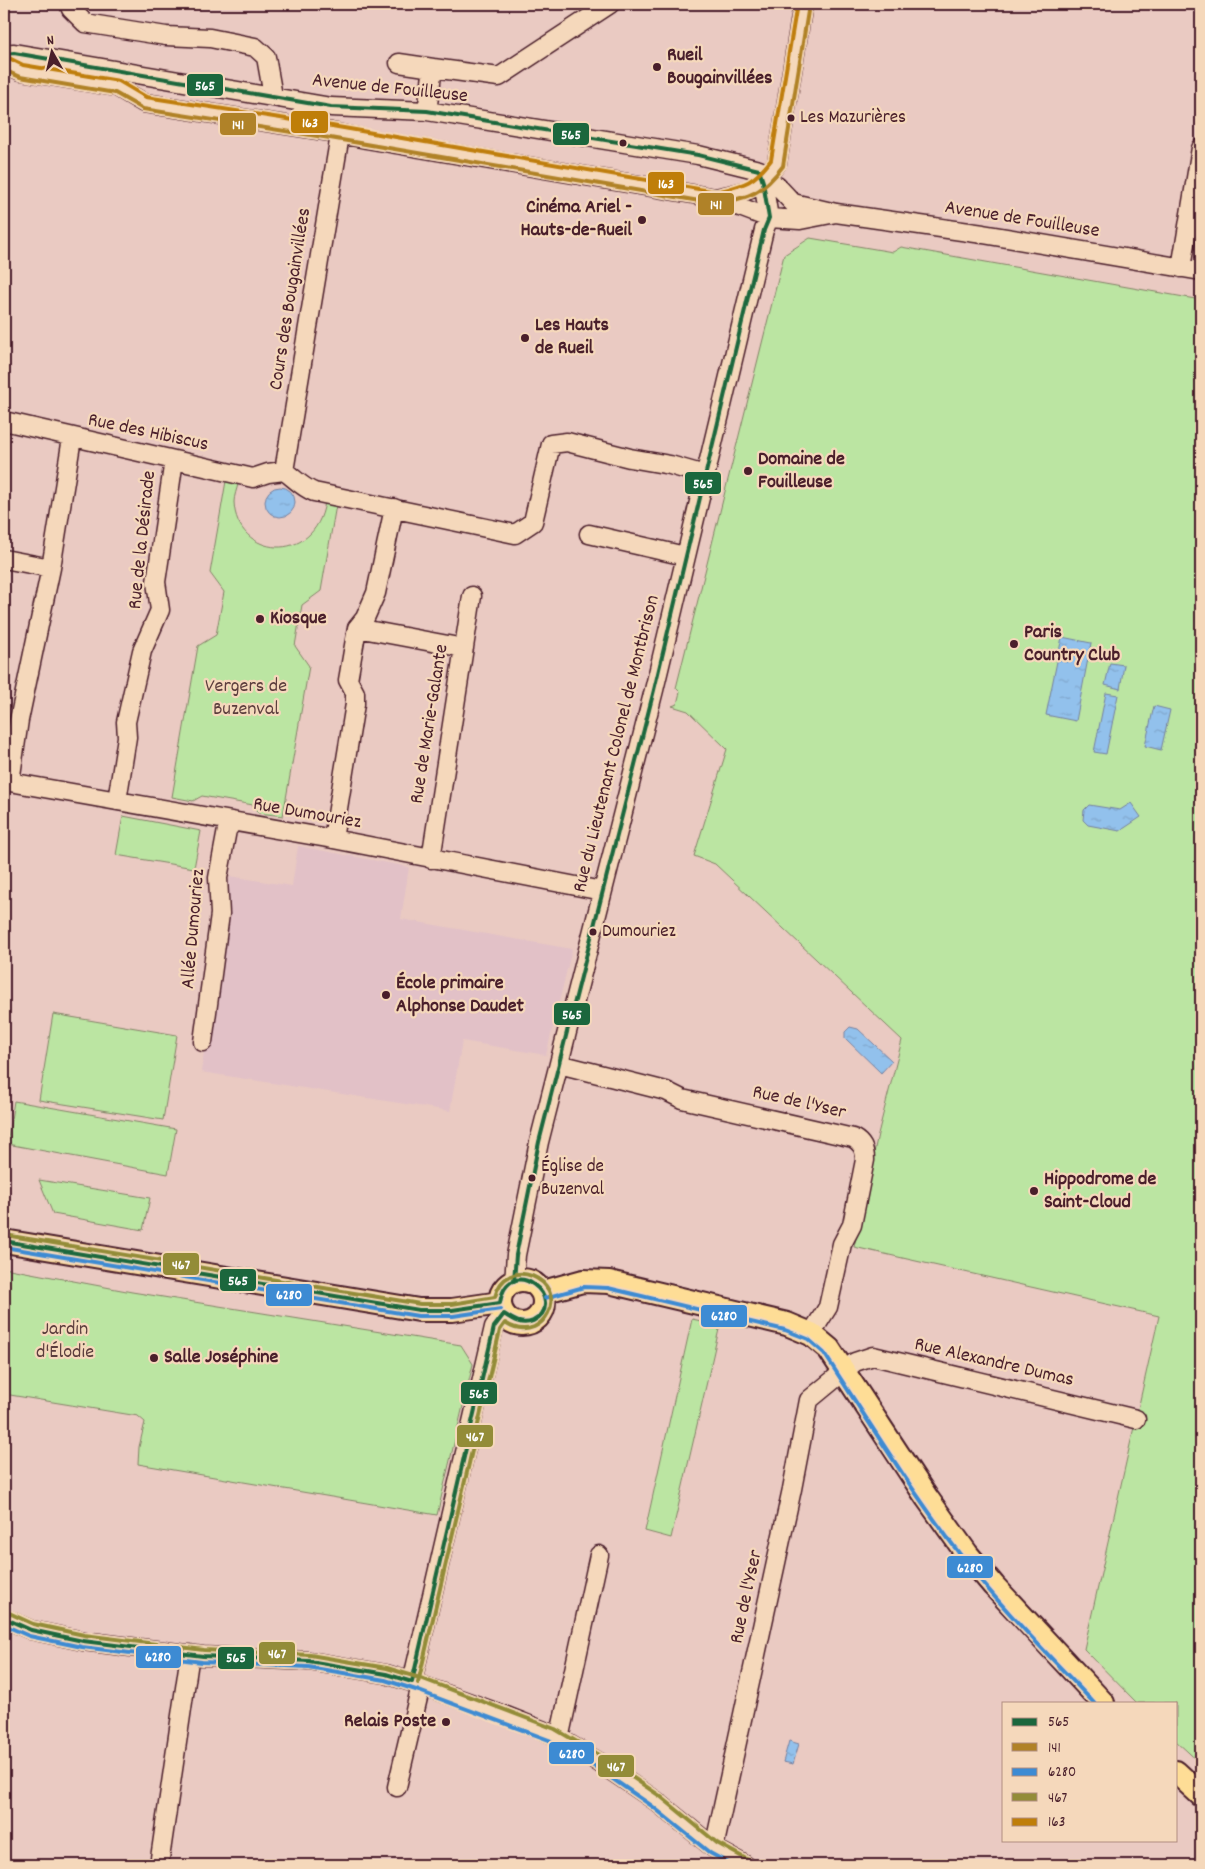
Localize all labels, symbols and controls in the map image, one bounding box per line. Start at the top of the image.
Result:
north arrow [28,28,78,78]
text: N [46,31,55,51]
place label: Rueil Bougainvillées [667,42,772,93]
marker: Rueil Bougainvillées [651,61,663,73]
street label: Avenue de Fouilleuse [311,67,469,111]
line badge: 565 [186,73,224,97]
text: 565 [195,77,215,97]
place label: Les Mazurières [800,105,906,132]
line badge: 163 [290,110,329,134]
line badge: 141 [219,112,257,136]
marker: Les Mazurières [786,113,796,123]
text: 163 [302,114,318,134]
text: 141 [232,116,244,136]
line badge: 565 [552,122,590,146]
text: 565 [561,126,581,146]
unlabelled marker [618,138,628,148]
line badge: 163 [647,171,685,195]
text: 163 [658,175,674,195]
line badge: 141 [697,192,735,216]
place label: Cinéma Ariel - Hauts-de-Rueil [521,194,632,245]
street label: Avenue de Fouilleuse [943,194,1102,246]
text: 141 [710,196,722,216]
street label: Cours des Bougainvillées [263,206,319,392]
marker: Cinéma Ariel - Hauts-de-Rueil [636,214,648,226]
place label: Les Hauts de Rueil [535,312,609,363]
marker: Les Hauts de Rueil [519,332,531,344]
street label: Rue des Hibiscus [85,407,211,459]
place label: Domaine de Fouilleuse [758,446,845,497]
marker: Domaine de Fouilleuse [742,465,754,477]
street label: Rue de la Désirade [122,469,164,611]
line badge: 565 [684,471,722,495]
text: 565 [693,475,713,495]
street label: Rue du Lieutenant Colonel de Montbrison [566,592,668,896]
place label: Kiosque [270,605,327,633]
marker: Kiosque [254,613,266,625]
place label: Paris Country Club [1024,619,1120,670]
marker: Paris Country Club [1008,638,1020,650]
street label: Rue de Marie-Galante [404,642,456,806]
park label: Vergers de Buzenval [205,673,287,724]
street label: Rue Dumouriez [251,791,364,837]
street label: Allée Dumouriez [175,868,213,990]
place label: Dumouriez [602,919,676,946]
marker: Dumouriez [588,927,598,937]
place label: École primaire Alphonse Daudet [396,970,524,1021]
marker: École primaire Alphonse Daudet [380,989,392,1001]
line badge: 565 [553,1002,591,1026]
text: 565 [562,1006,582,1026]
street label: Rue de l'Yser [749,1079,849,1127]
place label: Église de Buzenval [541,1154,604,1204]
place label: Hippodrome de Saint-Cloud [1044,1166,1156,1217]
marker: Église de Buzenval [527,1173,537,1183]
marker: Hippodrome de Saint-Cloud [1028,1185,1040,1197]
line badge: 467 [162,1252,200,1276]
text: 467 [172,1256,191,1276]
line badge: 565 [219,1268,257,1292]
text: 565 [228,1272,248,1292]
line badge: 6280 [265,1283,313,1307]
text: 6280 [276,1286,302,1306]
line badge: 6280 [700,1304,748,1328]
text: 6280 [711,1307,737,1327]
park label: Jardin d'Élodie [36,1316,94,1367]
street label: Rue Alexandre Dumas [911,1331,1077,1395]
place label: Salle Joséphine [164,1344,279,1372]
marker: Salle Joséphine [148,1352,160,1364]
line badge: 565 [460,1381,498,1405]
text: 565 [469,1385,489,1405]
line badge: 467 [456,1424,494,1448]
text: 467 [466,1428,485,1448]
street label: Rue de l'Yser [723,1547,771,1646]
line badge: 6280 [946,1555,994,1579]
text: 6280 [957,1559,983,1579]
line badge: 467 [258,1641,296,1665]
line badge: 6280 [135,1645,182,1669]
text: 467 [268,1645,287,1665]
line badge: 565 [217,1646,255,1670]
text: 6280 [145,1648,171,1668]
text: 565 [226,1649,246,1669]
legend [1002,1702,1178,1842]
place label: Relais Poste [344,1708,436,1736]
text: 565 [1048,1712,1069,1734]
marker: Relais Poste [440,1716,452,1728]
text: 141 [1048,1738,1061,1760]
line badge: 6280 [548,1741,595,1765]
text: 6280 [559,1745,585,1765]
line badge: 467 [597,1754,635,1778]
text: 467 [607,1758,626,1778]
text: 6280 [1048,1762,1076,1784]
text: 467 [1048,1788,1068,1810]
text: 163 [1048,1812,1065,1834]

